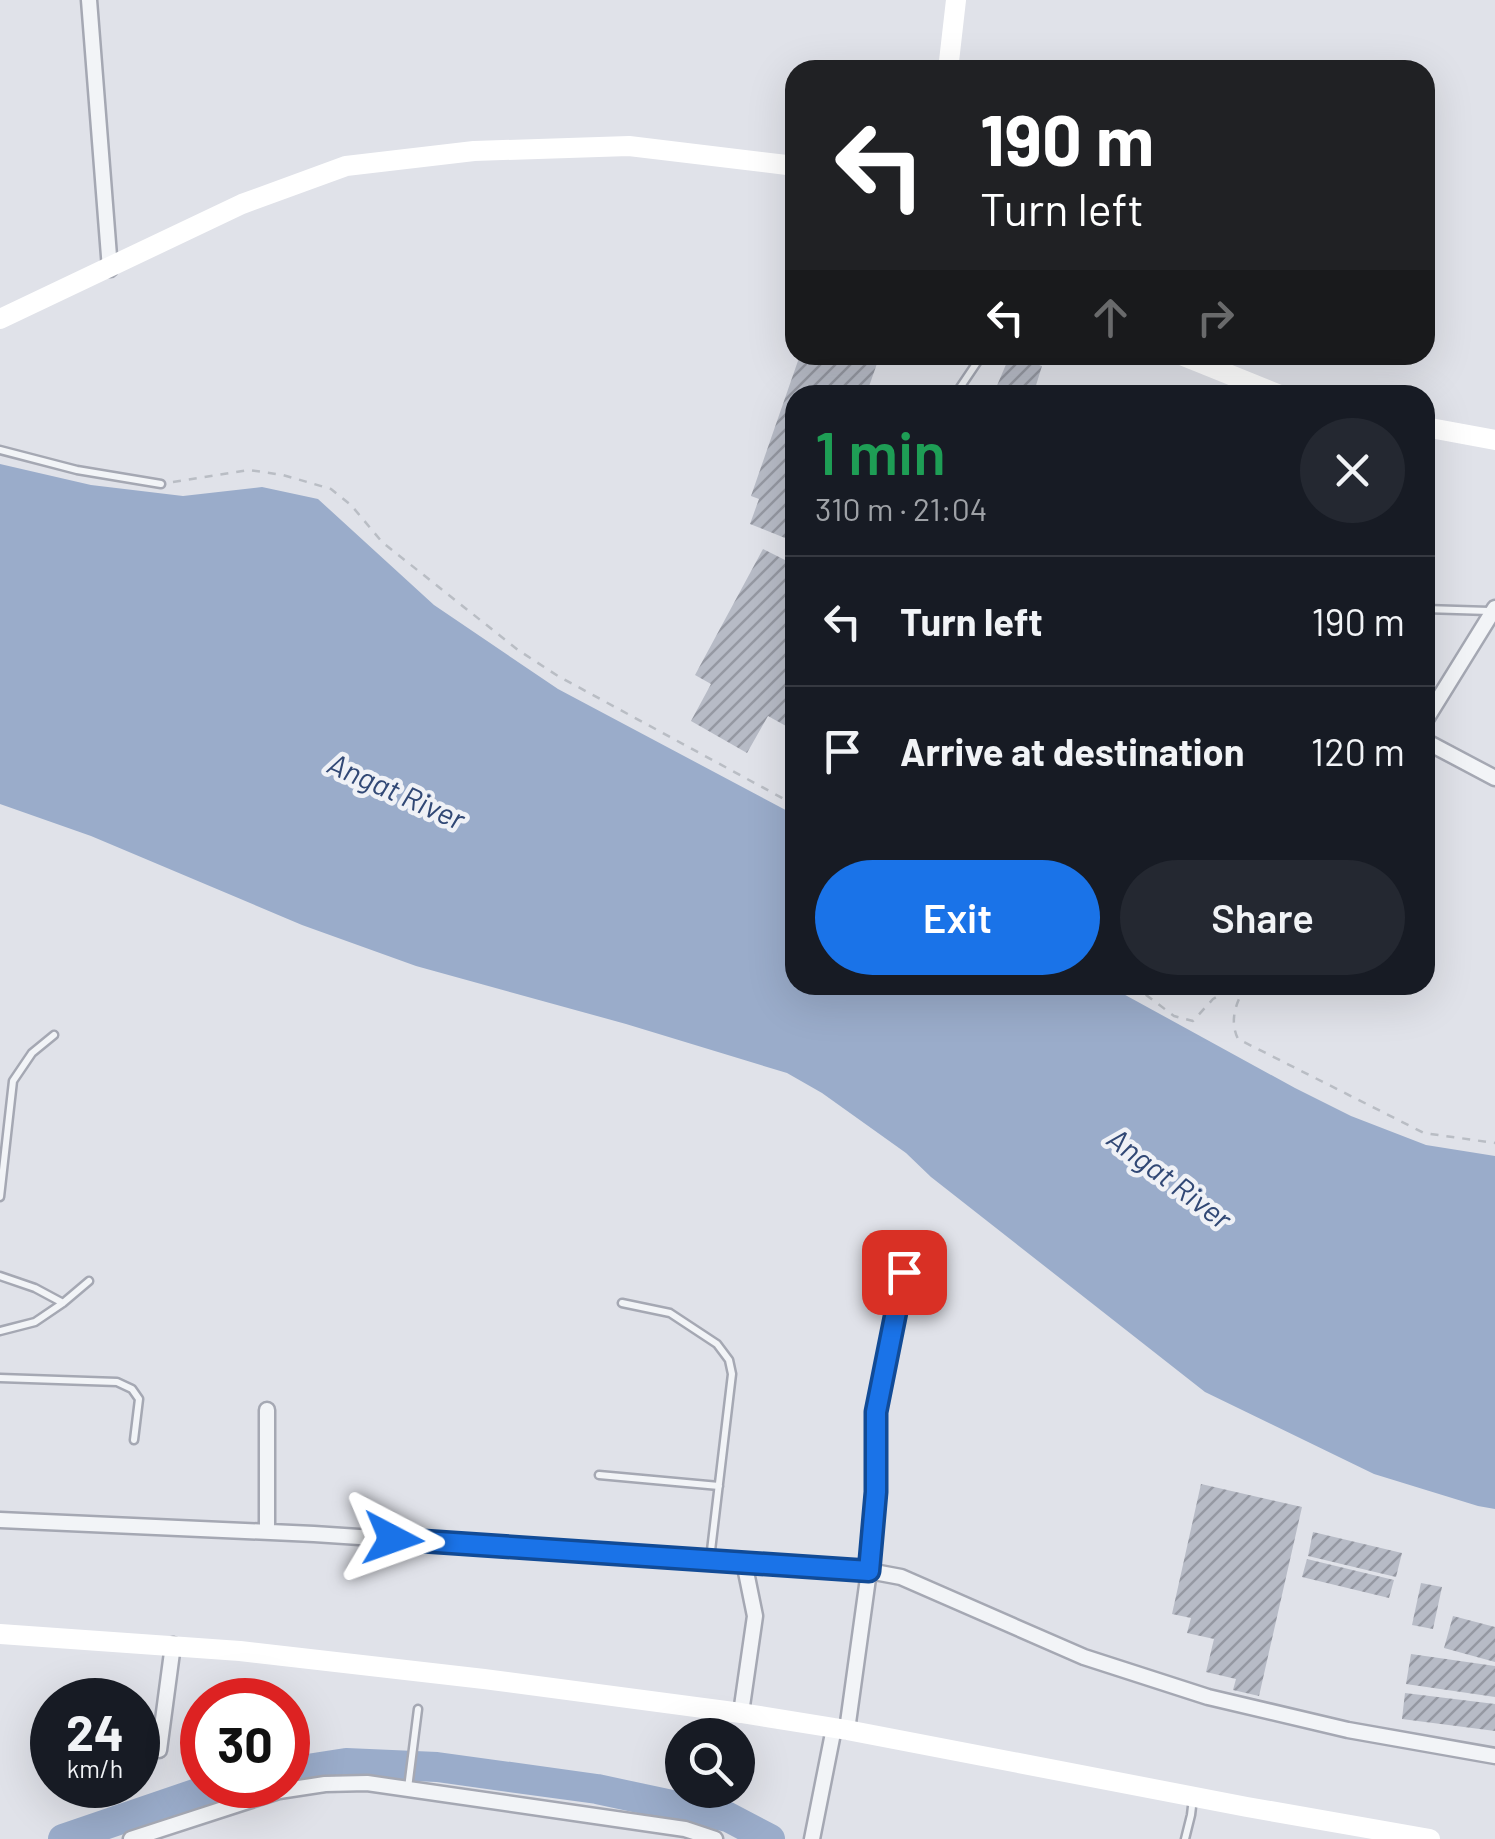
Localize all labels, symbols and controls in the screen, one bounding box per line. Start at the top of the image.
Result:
text: 190 m [980,96,1154,180]
icon: left [815,100,945,230]
text: Turn left [980,181,1144,235]
icon: left [978,290,1033,345]
icon: ahead [1083,290,1138,345]
icon: right [1188,290,1243,345]
text: 1 min [815,415,946,487]
button: close [1300,418,1405,523]
text: 310 m · 21:04 [815,489,987,527]
icon: left [815,594,870,649]
text: Turn left [900,598,1043,644]
text: 190 m [1311,598,1405,644]
icon: arrive [815,724,870,779]
text: Arrive at destination [900,728,1245,774]
text: 120 m [1311,728,1405,774]
water label: Angat River [323,744,472,837]
button: Exit [815,860,1100,975]
button: Share [1120,860,1405,975]
water label: Angat River [1101,1119,1240,1237]
pin [862,1230,947,1315]
icon: arrive [877,1245,932,1300]
position arrow [341,1487,445,1591]
speed limit sign: 30 [180,1678,310,1808]
text: 24 [66,1701,124,1761]
map controls [665,1718,755,1808]
button: search [665,1718,755,1808]
text: km/h [67,1753,123,1783]

